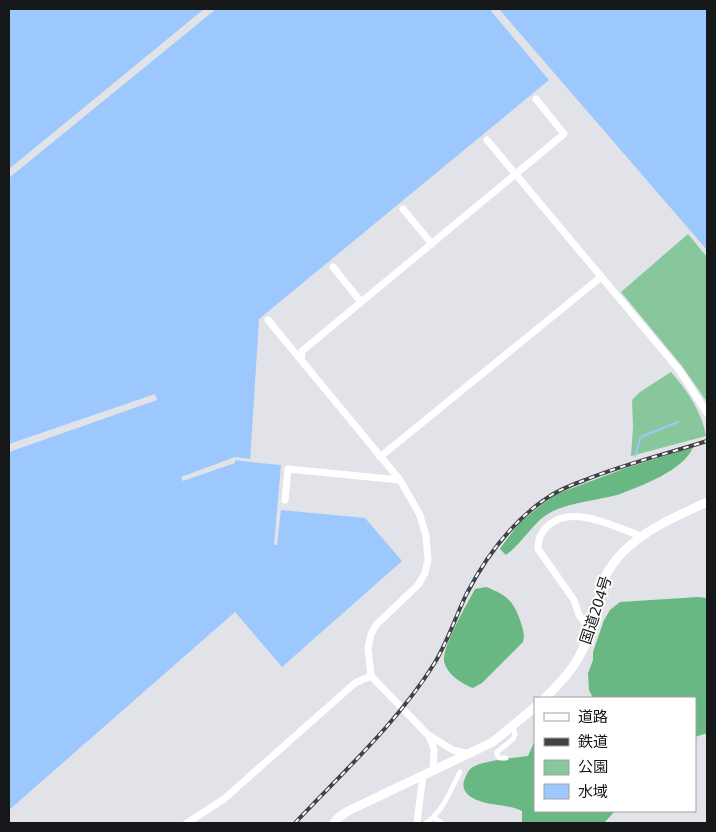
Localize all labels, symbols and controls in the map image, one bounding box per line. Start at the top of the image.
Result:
street label: 国道204号 [575,573,615,646]
legend [534,697,696,812]
text: 道路 [578,706,608,726]
text: 鉄道 [578,731,608,751]
text: 公園 [578,756,608,776]
text: 水域 [578,781,608,801]

